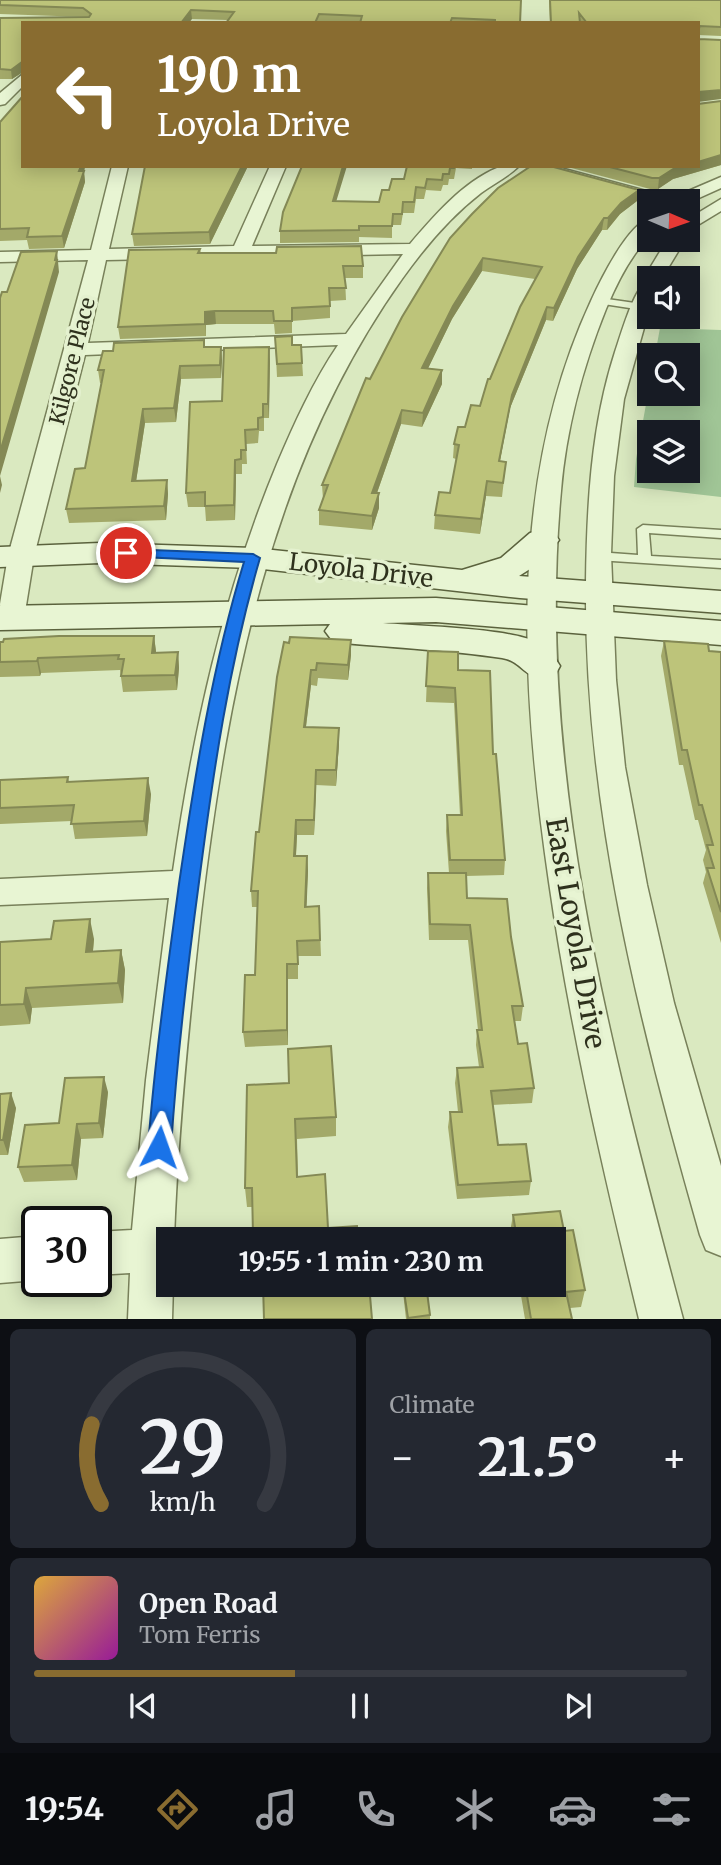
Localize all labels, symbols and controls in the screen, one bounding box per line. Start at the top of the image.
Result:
text: 190 m [157,44,301,105]
icon: left [42,49,133,140]
text: Loyola Drive [157,105,350,145]
north arrow [637,189,700,252]
map controls [637,189,700,483]
button: sound [637,266,700,329]
street label: Kilgore Place [43,295,101,427]
button: search [637,343,700,406]
button: layers [637,420,700,483]
pin [96,523,156,583]
icon: arrive [107,534,145,572]
street label: Loyola Drive [287,546,435,594]
street label: East Loyola Drive [538,815,614,1051]
position arrow [122,1110,196,1184]
speed limit sign: 30 [21,1206,112,1297]
text: 19:55 · 1 min · 230 m [238,1245,484,1278]
text: Climate [390,1390,475,1419]
text: 29 [140,1403,226,1495]
text: 21.5° [478,1425,599,1490]
text: − [390,1434,415,1481]
text: + [662,1434,687,1481]
text: km/h [150,1486,216,1518]
text: Open Road [139,1587,278,1620]
text: Tom Ferris [139,1620,261,1649]
icon: previous [124,1687,162,1725]
icon: pause [341,1687,379,1725]
icon: next [559,1687,597,1725]
icon: directions [153,1785,202,1834]
icon: music [252,1785,301,1834]
icon: phone [351,1785,400,1834]
icon: climate [450,1785,499,1834]
icon: car [548,1785,597,1834]
icon: filters [647,1785,696,1834]
text: 19:54 [25,1789,104,1829]

